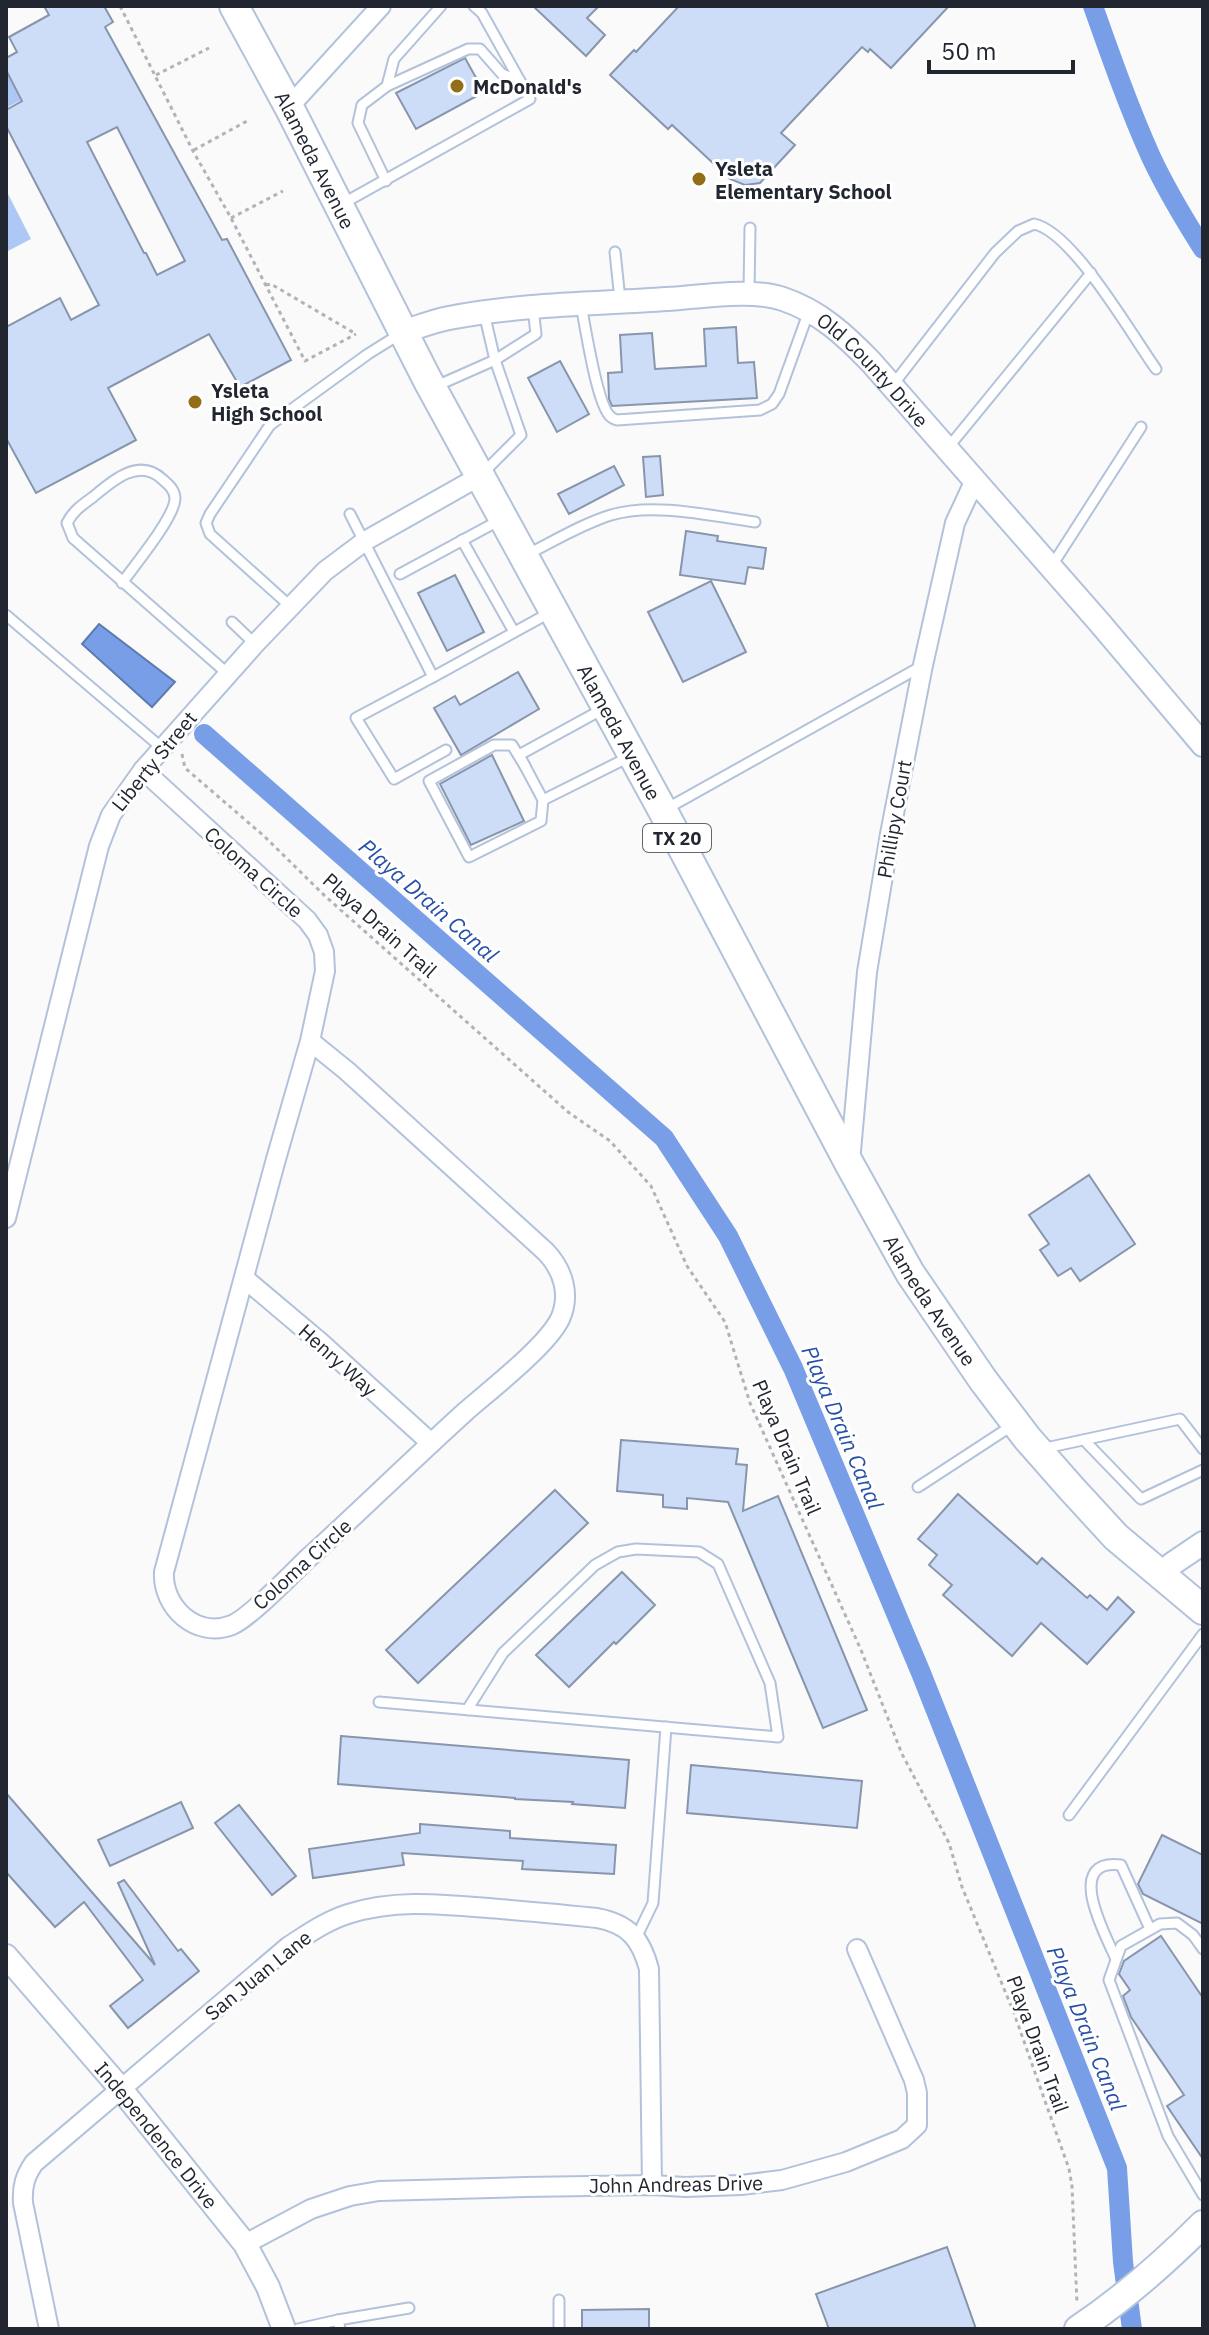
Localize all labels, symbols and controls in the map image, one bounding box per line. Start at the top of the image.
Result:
scale bar [929,24,1073,74]
text: 50 m [941,35,996,67]
place label: McDonald's [473,73,582,100]
marker: McDonald's [448,77,466,95]
street label: Alameda Avenue [269,86,362,233]
place label: Ysleta Elementary School [715,155,892,205]
marker: Ysleta Elementary School [690,170,708,188]
street label: Old County Drive [812,306,935,433]
place label: Ysleta High School [211,377,322,427]
marker: Ysleta High School [186,393,204,411]
street label: Alameda Avenue [572,659,668,805]
street label: Liberty Street [105,705,203,817]
street label: Phillipy Court [870,758,918,880]
street label: Coloma Circle [199,820,309,924]
road number: TX 20 [643,824,711,852]
water label: Playa Drain Canal [353,832,505,969]
street label: Playa Drain Trail [317,867,443,983]
street label: Alameda Avenue [878,1230,983,1371]
street label: Henry Way [293,1318,383,1402]
water label: Playa Drain Canal [795,1341,891,1513]
street label: Playa Drain Trail [746,1375,828,1519]
street label: Coloma Circle [247,1512,357,1616]
street label: San Juan Lane [199,1924,317,2026]
water label: Playa Drain Canal [1041,1941,1133,2115]
street label: Playa Drain Trail [1001,1971,1075,2117]
street label: Independence Drive [89,2055,225,2214]
street label: John Andreas Drive [589,2169,763,2199]

